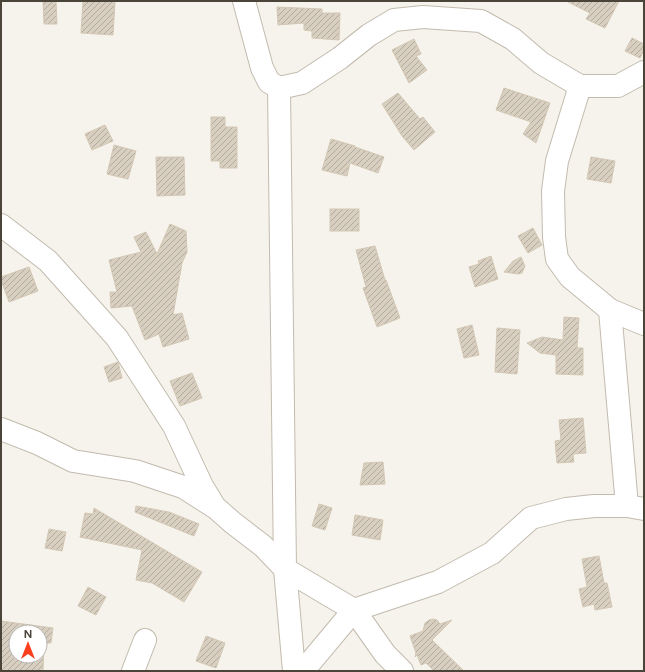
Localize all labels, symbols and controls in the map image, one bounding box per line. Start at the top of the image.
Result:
north arrow [8,624,48,664]
text: N [24,628,32,641]

